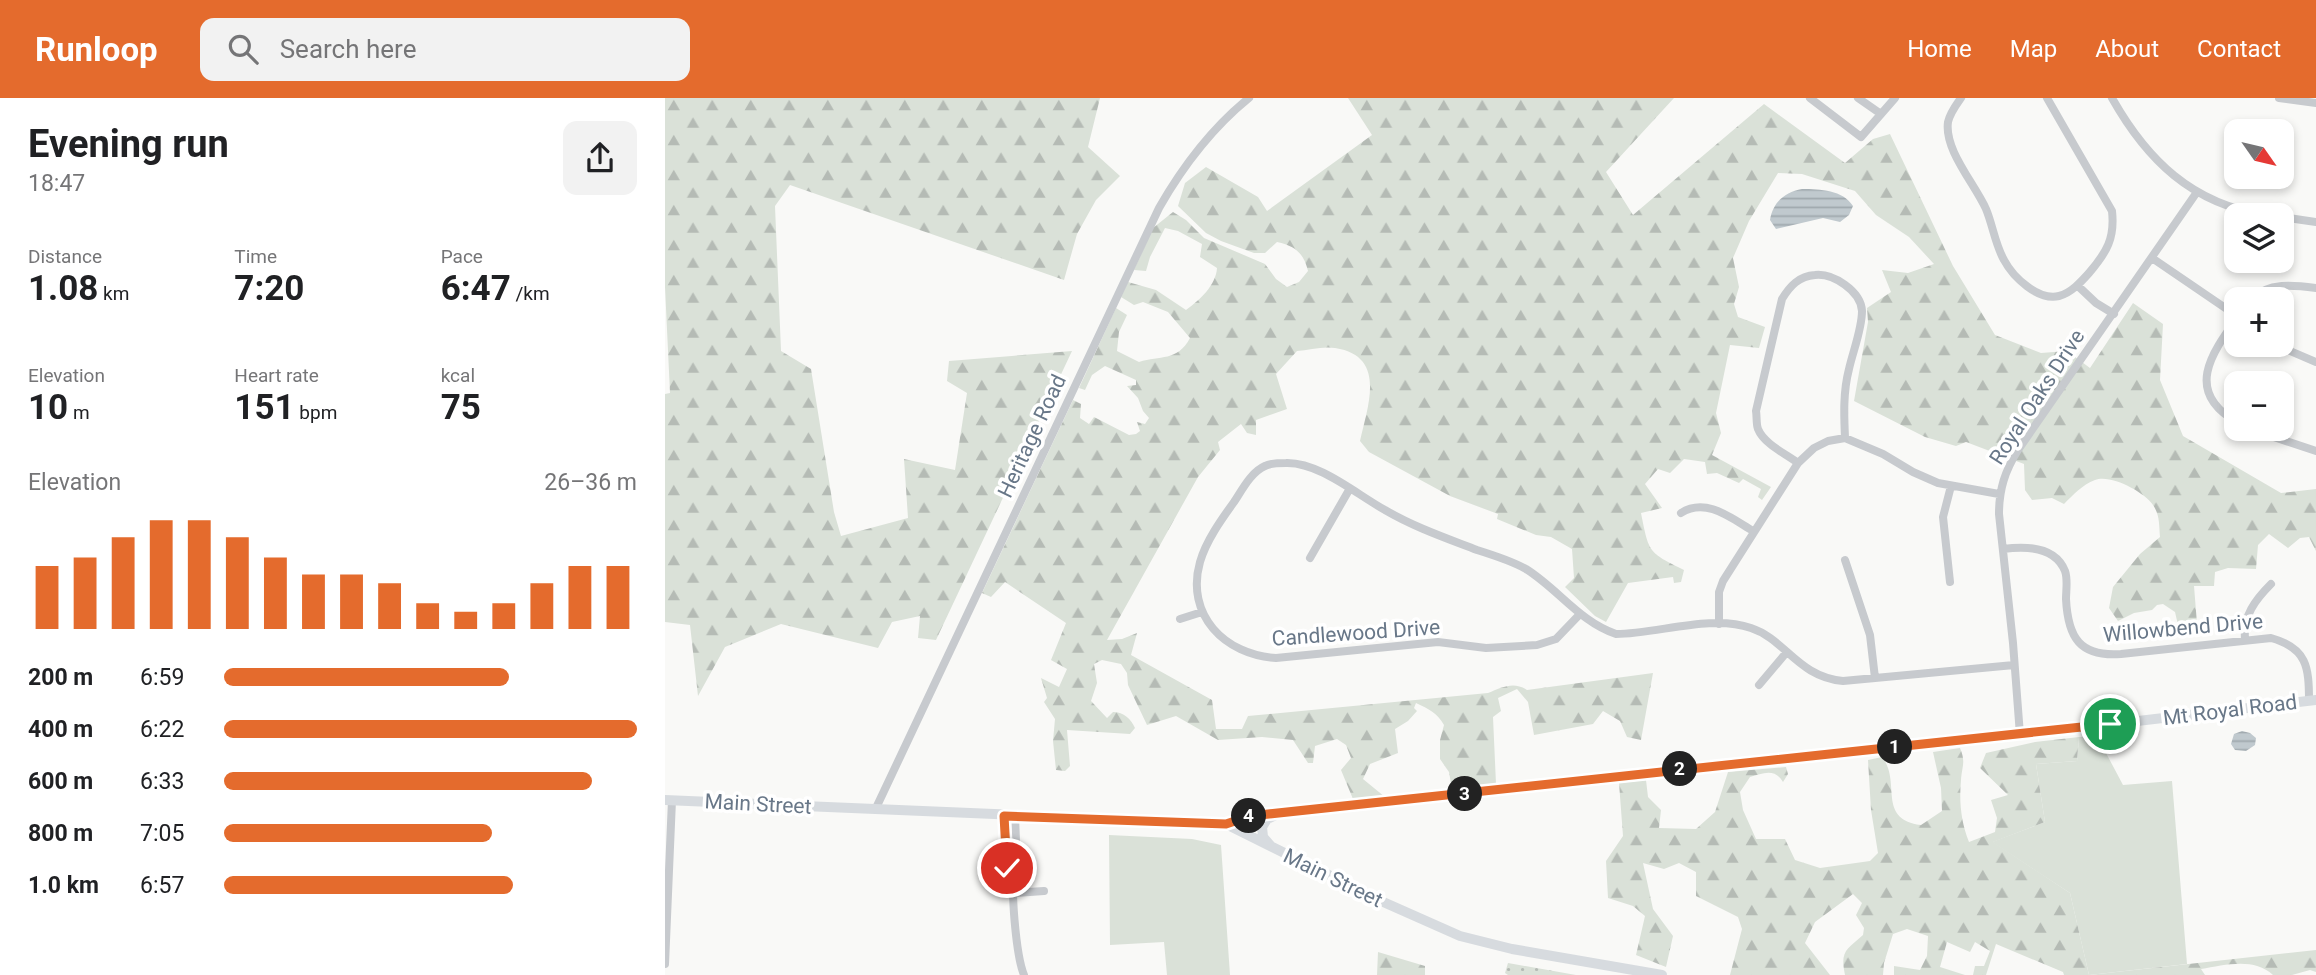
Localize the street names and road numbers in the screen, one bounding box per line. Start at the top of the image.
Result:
street label: Royal Oaks Drive [1984,325,2090,469]
street label: Heritage Road [993,371,1071,501]
street label: Willowbend Drive [2102,609,2264,647]
street label: Candlewood Drive [1271,615,1441,651]
street label: Mt Royal Road [2162,690,2298,730]
street label: Main Street [704,789,812,819]
street label: Main Street [1280,844,1386,912]

